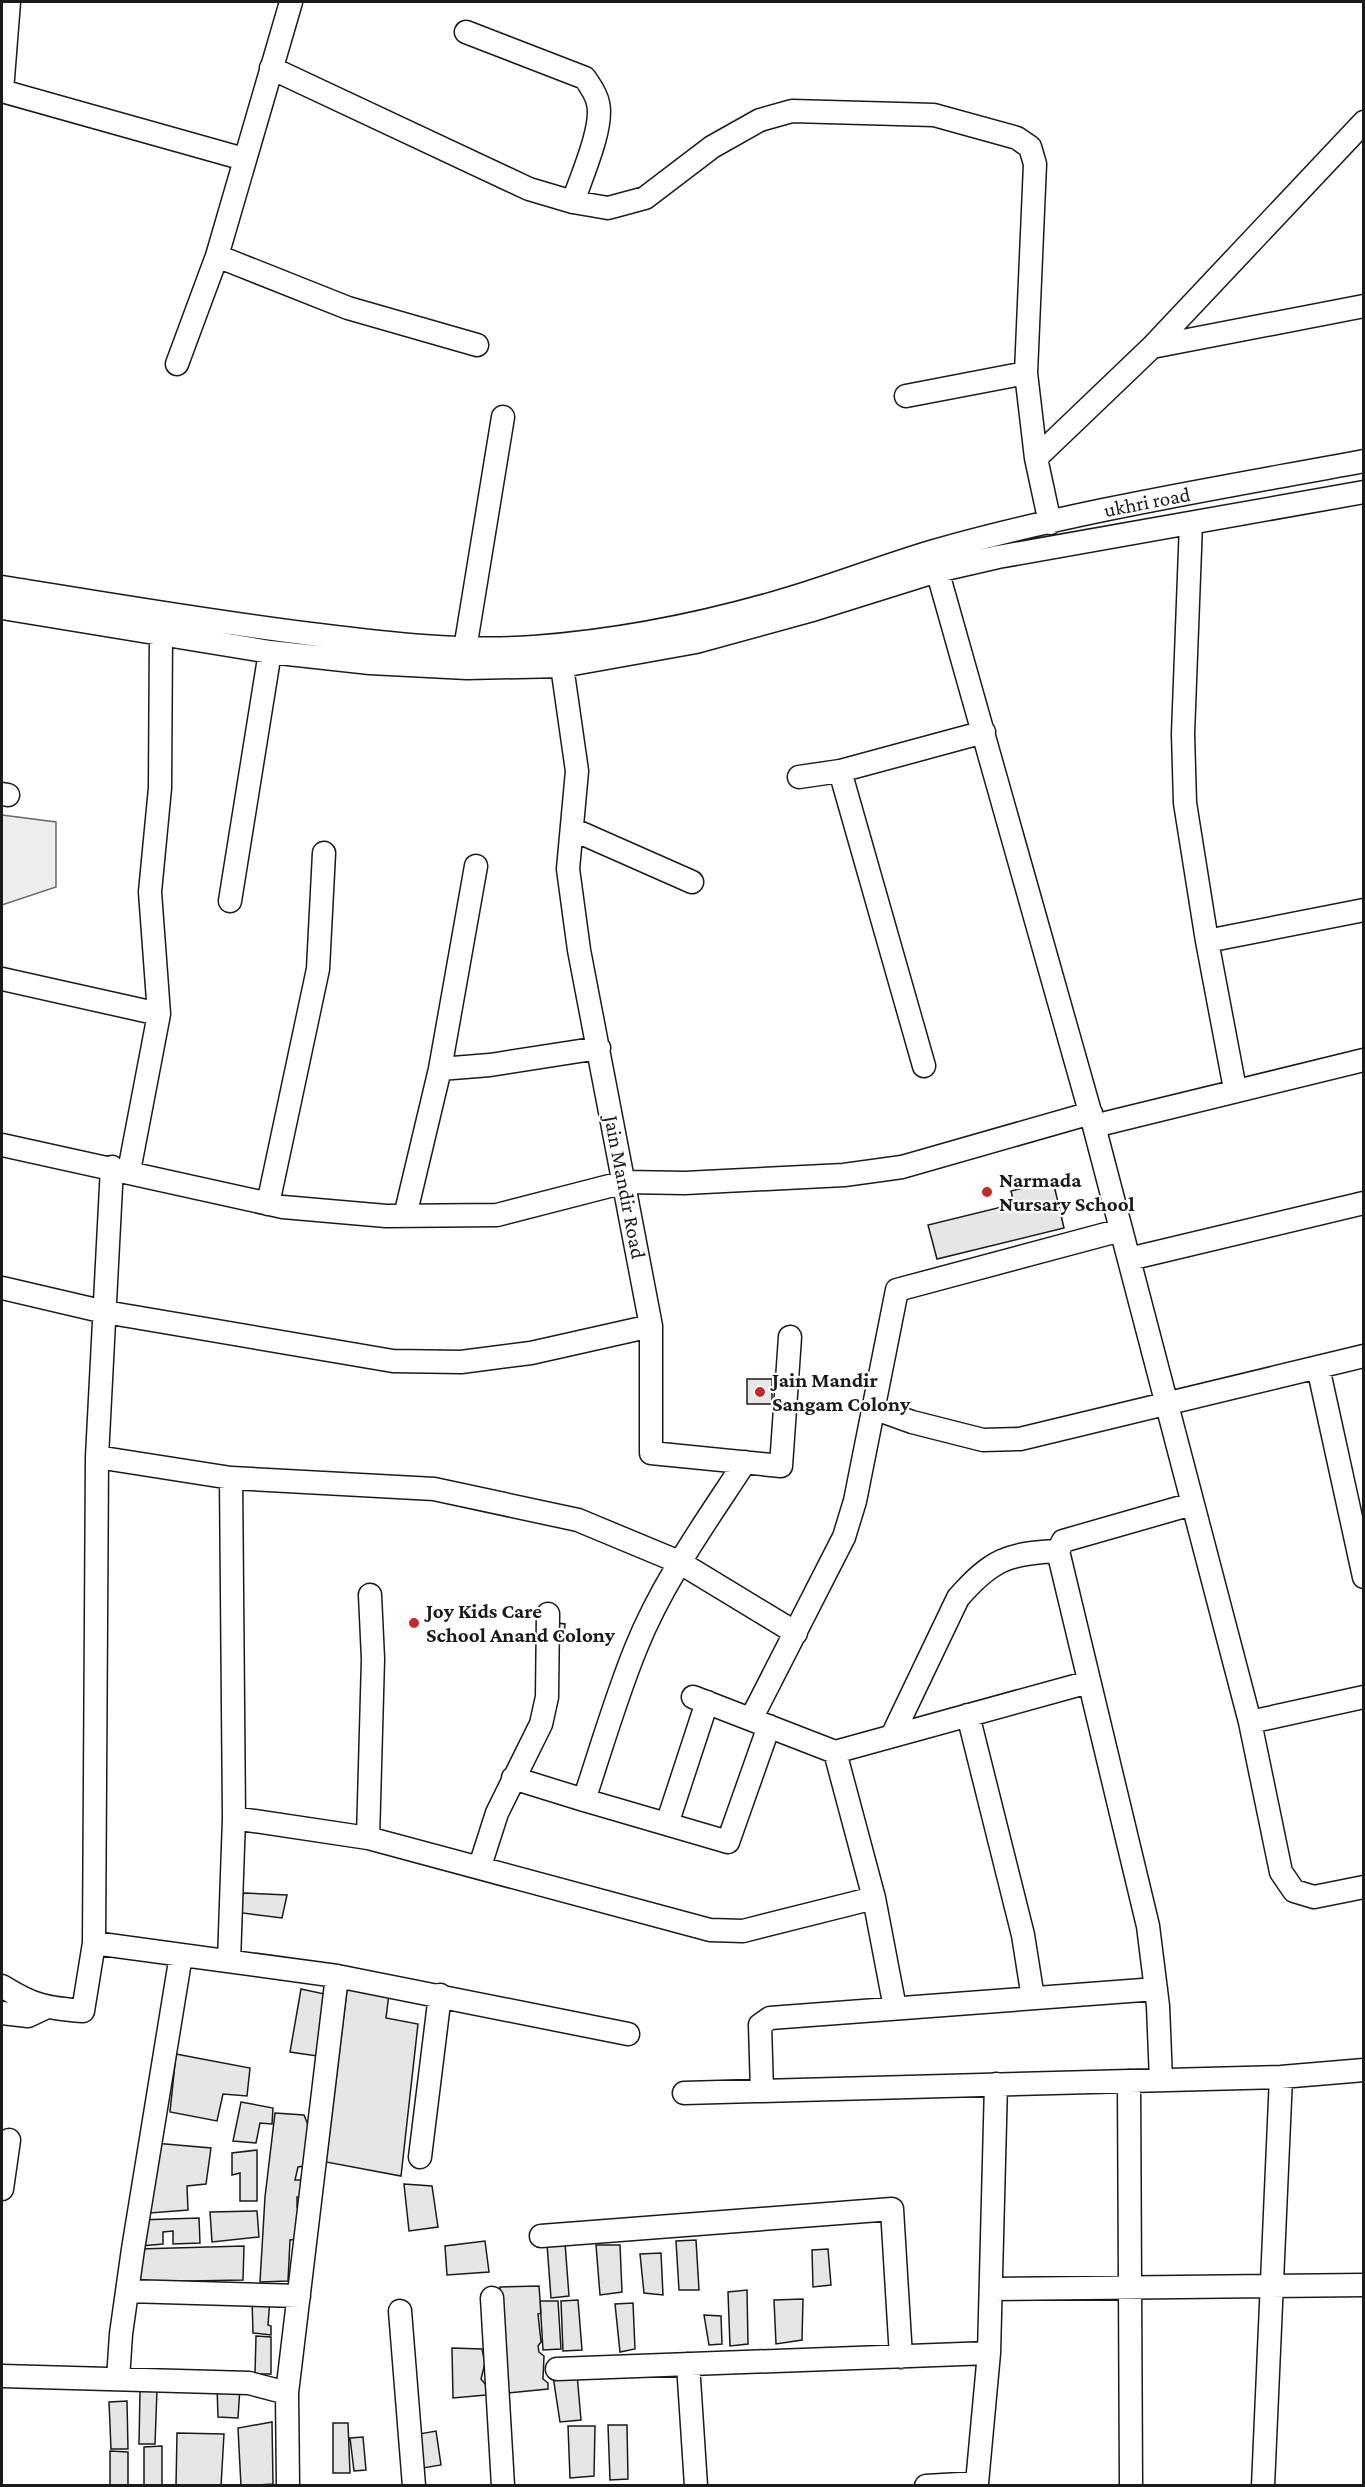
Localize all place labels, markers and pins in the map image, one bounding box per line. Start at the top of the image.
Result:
place label: Narmada Nursary School [999,1168,1135,1216]
marker: Narmada Nursary School [980,1185,994,1199]
place label: Jain Mandir Sangam Colony [770,1368,911,1416]
marker: Jain Mandir Sangam Colony [753,1385,767,1399]
place label: Joy Kids Care School Anand Colony [424,1599,616,1647]
marker: Joy Kids Care School Anand Colony [407,1616,421,1630]

